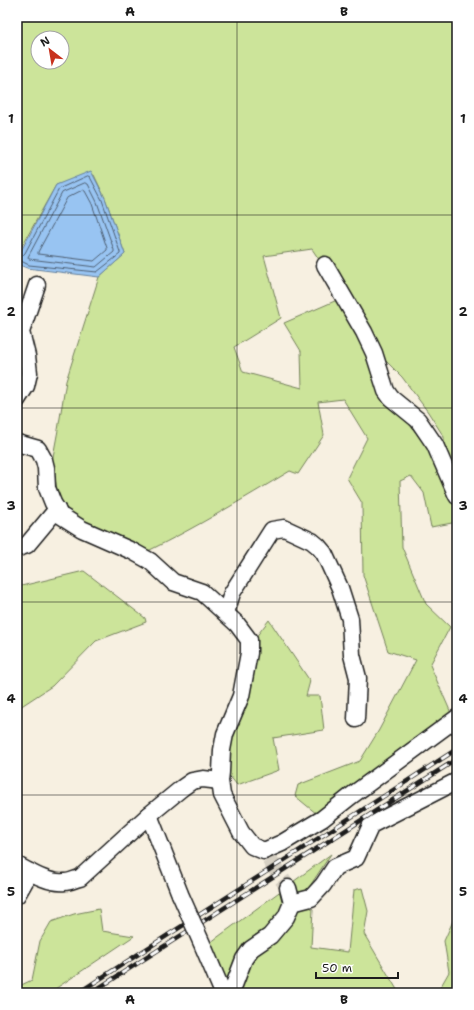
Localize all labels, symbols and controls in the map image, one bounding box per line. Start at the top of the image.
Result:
text: A [125,3,135,20]
text: B [340,3,348,20]
north arrow [30,30,70,70]
text: N [38,33,53,51]
text: 1 [8,110,14,127]
text: 1 [460,110,466,127]
text: 2 [6,303,16,320]
text: 2 [458,303,468,320]
text: 3 [6,497,16,514]
text: 3 [458,497,468,514]
text: 4 [6,690,16,707]
text: 4 [458,690,468,707]
text: 5 [7,883,15,900]
text: 5 [459,883,467,900]
scale bar [316,954,398,980]
text: 50 m [322,960,352,976]
text: A [125,991,135,1008]
text: B [340,991,348,1008]

